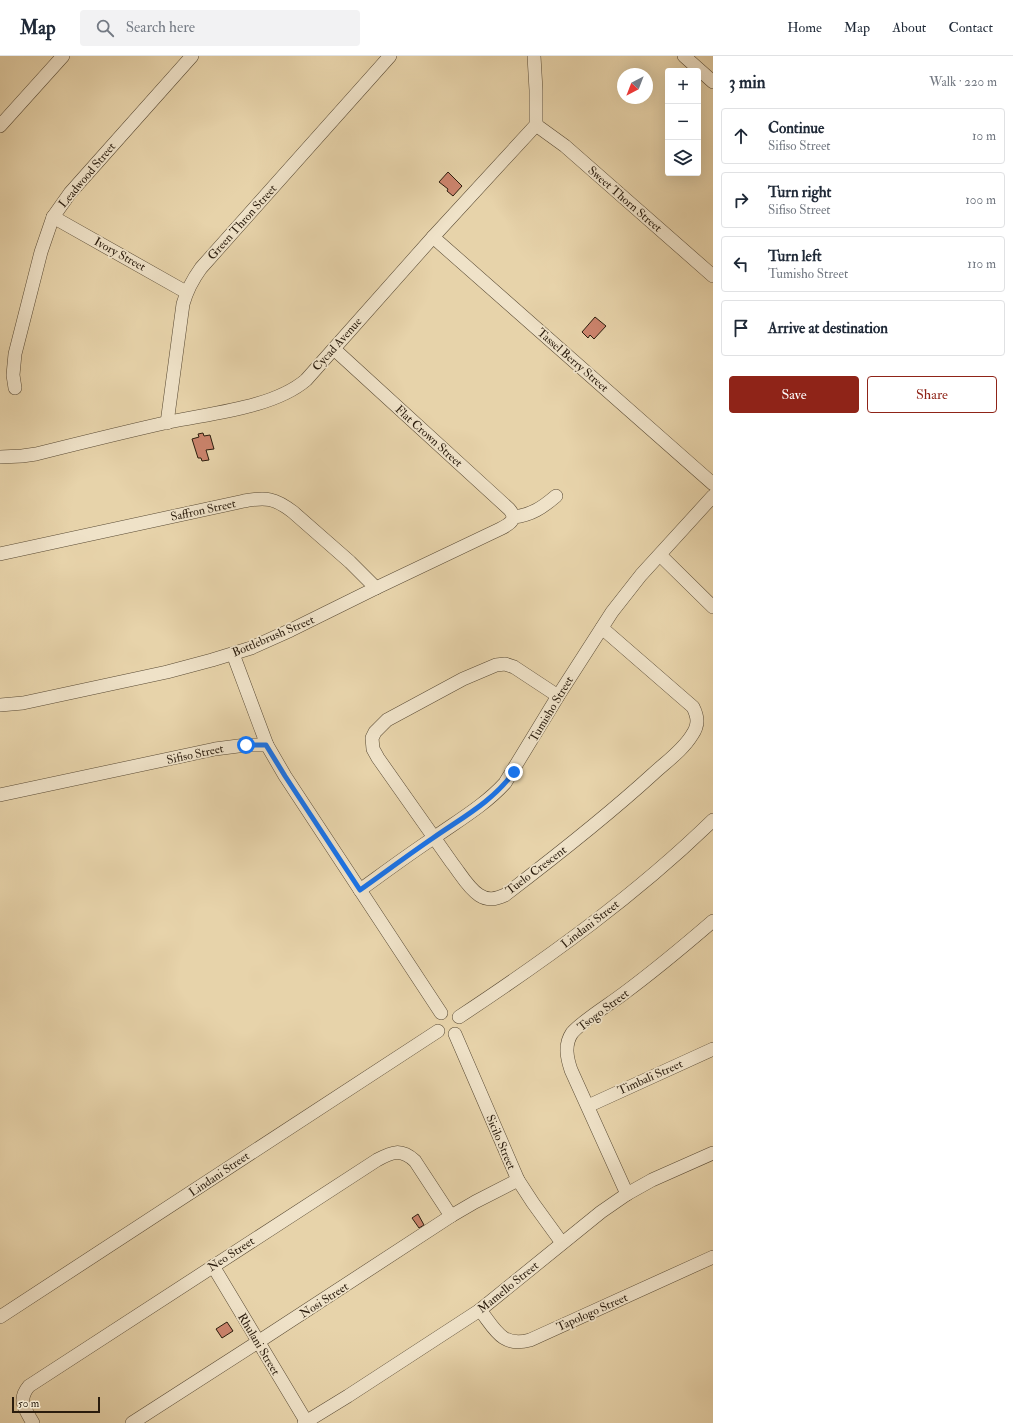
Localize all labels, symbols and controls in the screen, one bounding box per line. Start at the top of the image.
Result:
search box [80,10,360,46]
text: Map [20,16,56,40]
icon: search [94,17,116,39]
text: Search here [126,18,195,37]
text: Home [787,19,822,36]
text: Map [844,19,870,36]
text: About [892,19,926,36]
text: Contact [948,19,993,36]
north arrow [617,68,653,104]
map controls [665,68,701,176]
button: + [665,68,701,104]
text: 3 min [729,72,766,93]
text: Walk · 220 m [929,74,997,90]
button: − [665,104,701,140]
text: Continue [768,119,824,138]
icon: ahead [730,125,752,147]
text: 10 m [972,128,996,144]
text: Sifiso Street [768,138,831,154]
street label: Leadwood Street [56,139,119,211]
button: layers [665,140,701,176]
street label: Sweet Thorn Street [584,163,665,236]
street label: Green Thron Street [205,181,280,263]
text: Turn right [768,183,831,202]
icon: right [730,189,752,211]
text: 100 m [965,192,996,208]
text: Sifiso Street [768,202,831,218]
street label: Ivory Street [91,234,148,275]
text: Turn left [768,247,822,266]
icon: left [730,253,752,275]
text: 110 m [967,256,996,272]
text: Tumisho Street [768,266,848,282]
street label: Cycad Avenue [309,314,365,374]
icon: arrive [730,317,752,339]
text: Arrive at destination [768,319,888,338]
street label: Tassel Berry Street [534,325,612,396]
button: Save [729,376,859,413]
button: Share [867,376,997,413]
street label: Flat Crown Street [392,402,466,471]
street label: Saffron Street [169,496,237,525]
street label: Bottlebrush Street [230,612,317,661]
street label: Tumisho Street [526,674,577,745]
route start [237,736,255,754]
street label: Sifiso Street [165,741,225,768]
route end [505,763,523,781]
street label: Tuelo Crescent [503,843,570,898]
street label: Lindani Street [558,897,622,952]
street label: Tsogo Street [575,986,632,1035]
street label: Timbali Street [615,1056,685,1098]
street label: Sicilo Street [482,1113,519,1172]
street label: Lindani Street [186,1149,252,1200]
street label: Neo Street [205,1234,258,1275]
street label: Mamello Street [475,1258,542,1317]
street label: Nosi Street [297,1279,352,1322]
street label: Tapologo Street [554,1290,630,1335]
street label: Rhulani Street [234,1310,283,1378]
scale bar [12,1395,100,1414]
text: 50 m [18,1397,39,1410]

